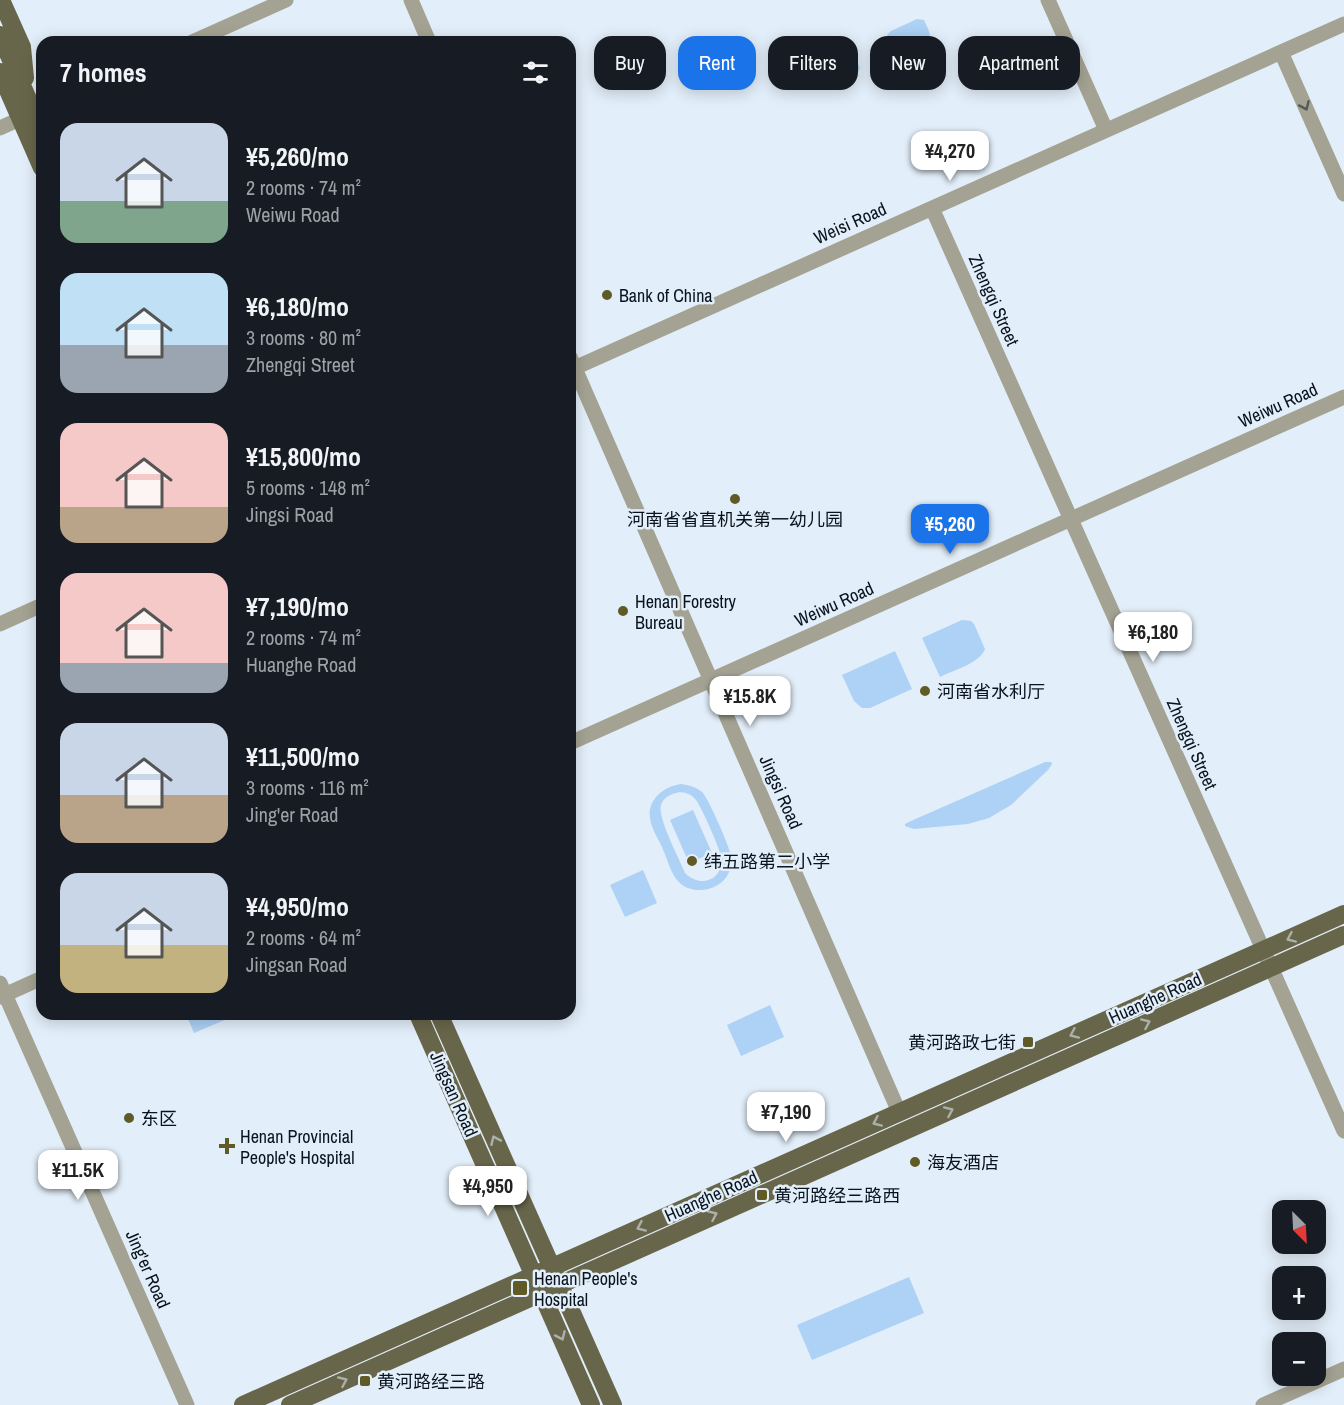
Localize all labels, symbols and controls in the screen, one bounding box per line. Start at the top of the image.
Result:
chip: Buy [594,36,666,90]
chip: Rent [678,36,756,90]
chip: Filters [768,36,858,90]
chip: New [870,36,946,90]
chip: Apartment [958,36,1080,90]
text: 7 homes [60,55,147,90]
icon: filters [519,56,552,89]
one-way arrow [1297,99,1309,110]
pin: ¥4,270 [901,131,999,182]
text: ¥4,270 [925,137,975,164]
text: ¥5,260/mo [246,139,349,174]
icon: home [108,147,180,219]
text: 2 rooms · 74 m² [246,174,361,201]
street label: Weisi Road [810,196,890,250]
text: Weiwu Road [246,201,340,228]
street label: Zhengqi Street [963,250,1025,350]
place label: Bank of China [619,283,713,308]
marker: Bank of China [600,288,614,302]
text: ¥6,180/mo [246,289,349,324]
icon: home [108,297,180,369]
text: 3 rooms · 80 m² [246,324,361,351]
text: Zhengqi Street [246,351,355,378]
street label: Weiwu Road [1234,376,1322,434]
text: ¥15,800/mo [246,439,361,474]
icon: home [108,447,180,519]
text: 5 rooms · 148 m² [246,474,370,501]
marker: 河南省省直机关第一幼儿园 [728,492,742,506]
text: Jingsi Road [246,501,334,528]
pin: ¥5,260 [901,504,999,555]
place label: 河南省省直机关第一幼儿园 [627,507,843,532]
text: ¥5,260 [925,510,975,537]
street label: Weiwu Road [790,575,878,633]
text: ¥7,190/mo [246,589,349,624]
place label: Henan Forestry Bureau [635,589,737,635]
icon: home [108,597,180,669]
marker: Henan Forestry Bureau [616,604,630,618]
pin: ¥6,180 [1104,612,1202,663]
text: ¥6,180 [1128,618,1178,645]
text: 2 rooms · 74 m² [246,624,361,651]
text: Huanghe Road [246,651,356,678]
pin: ¥15.8K [701,676,799,727]
place label: 河南省水利厅 [937,679,1045,704]
text: ¥15.8K [724,682,776,709]
marker: 河南省水利厅 [918,684,932,698]
street label: Zhengqi Street [1161,694,1223,794]
text: ¥11,500/mo [246,739,360,774]
icon: home [108,747,180,819]
street label: Jingsi Road [754,751,808,833]
text: 3 rooms · 116 m² [246,774,369,801]
text: Jing'er Road [246,801,338,828]
place label: 纬五路第二小学 [704,849,830,874]
marker: 纬五路第二小学 [685,854,699,868]
text: ¥4,950/mo [246,889,349,924]
icon: home [108,897,180,969]
text: 2 rooms · 64 m² [246,924,361,951]
one-way arrow [1286,931,1297,943]
text: Jingsan Road [246,951,347,978]
street label: Huanghe Road [1105,966,1205,1030]
one-way arrow [1140,1018,1151,1030]
one-way arrow [1069,1027,1080,1039]
place label: 黄河路政七街 [908,1030,1016,1055]
marker: 黄河路政七街 [1021,1035,1035,1049]
street label: Jingsan Road [424,1047,484,1141]
pin: ¥7,190 [737,1092,835,1143]
text: ¥7,190 [761,1098,811,1125]
place label: 东区 [141,1106,177,1131]
one-way arrow [942,1106,953,1118]
marker: 东区 [122,1111,136,1125]
one-way arrow [872,1115,883,1127]
place label: Henan Provincial People's Hospital [240,1124,354,1170]
one-way arrow [491,1136,503,1147]
marker: Henan Provincial People's Hospital [218,1137,236,1155]
pin: ¥11.5K [29,1150,127,1201]
place label: 海友酒店 [927,1150,999,1175]
marker: 海友酒店 [908,1155,922,1169]
text: ¥11.5K [52,1156,104,1183]
street label: Huanghe Road [661,1164,761,1228]
pin: ¥4,950 [439,1166,537,1217]
text: ¥4,950 [463,1172,513,1199]
place label: 黄河路经三路西 [774,1183,900,1208]
marker: 黄河路经三路西 [755,1188,769,1202]
north arrow [1272,1200,1326,1254]
map controls [1272,1200,1326,1386]
one-way arrow [706,1211,717,1223]
one-way arrow [636,1220,647,1232]
street label: Jing'er Road [120,1226,176,1312]
place label: Henan People's Hospital [534,1266,638,1312]
button: + [1272,1266,1326,1320]
marker: Henan People's Hospital [511,1279,529,1297]
one-way arrow [554,1330,566,1341]
button: − [1272,1332,1326,1386]
place label: 黄河路经三路 [377,1369,485,1394]
marker: 黄河路经三路 [358,1374,372,1388]
one-way arrow [337,1376,348,1388]

